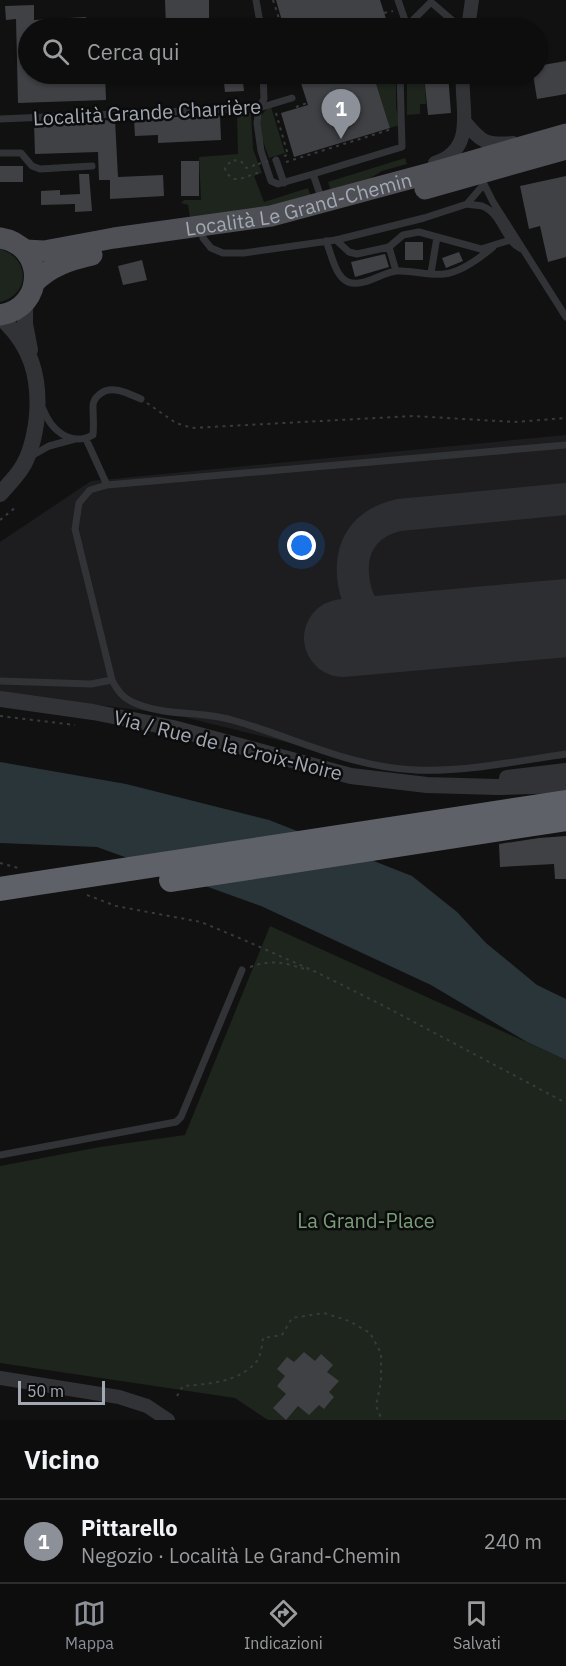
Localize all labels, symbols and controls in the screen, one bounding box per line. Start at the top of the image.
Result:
search box [18,18,548,84]
icon: search [39,35,72,68]
text: Cerca qui [87,37,179,66]
pin: 1 [322,90,360,139]
street label: Località Grande Charrière [32,93,262,131]
street label: Località Le Grand-Chemin [183,165,415,241]
your location [287,531,316,560]
street label: Via / Rue de la Croix-Noire [111,703,345,787]
park label: La Grand-Place [297,1207,435,1234]
scale bar [18,1378,105,1406]
text: 50 m [27,1381,64,1401]
text: Vicino [24,1442,99,1476]
text: Pittarello [81,1513,178,1542]
text: 1 [38,1528,50,1555]
text: 240 m [484,1528,542,1555]
text: Negozio · Località Le Grand-Chemin [81,1542,401,1569]
tab: Mappa [65,1597,114,1653]
tab: Indicazioni [244,1597,323,1653]
tab: Salvati [453,1597,501,1653]

